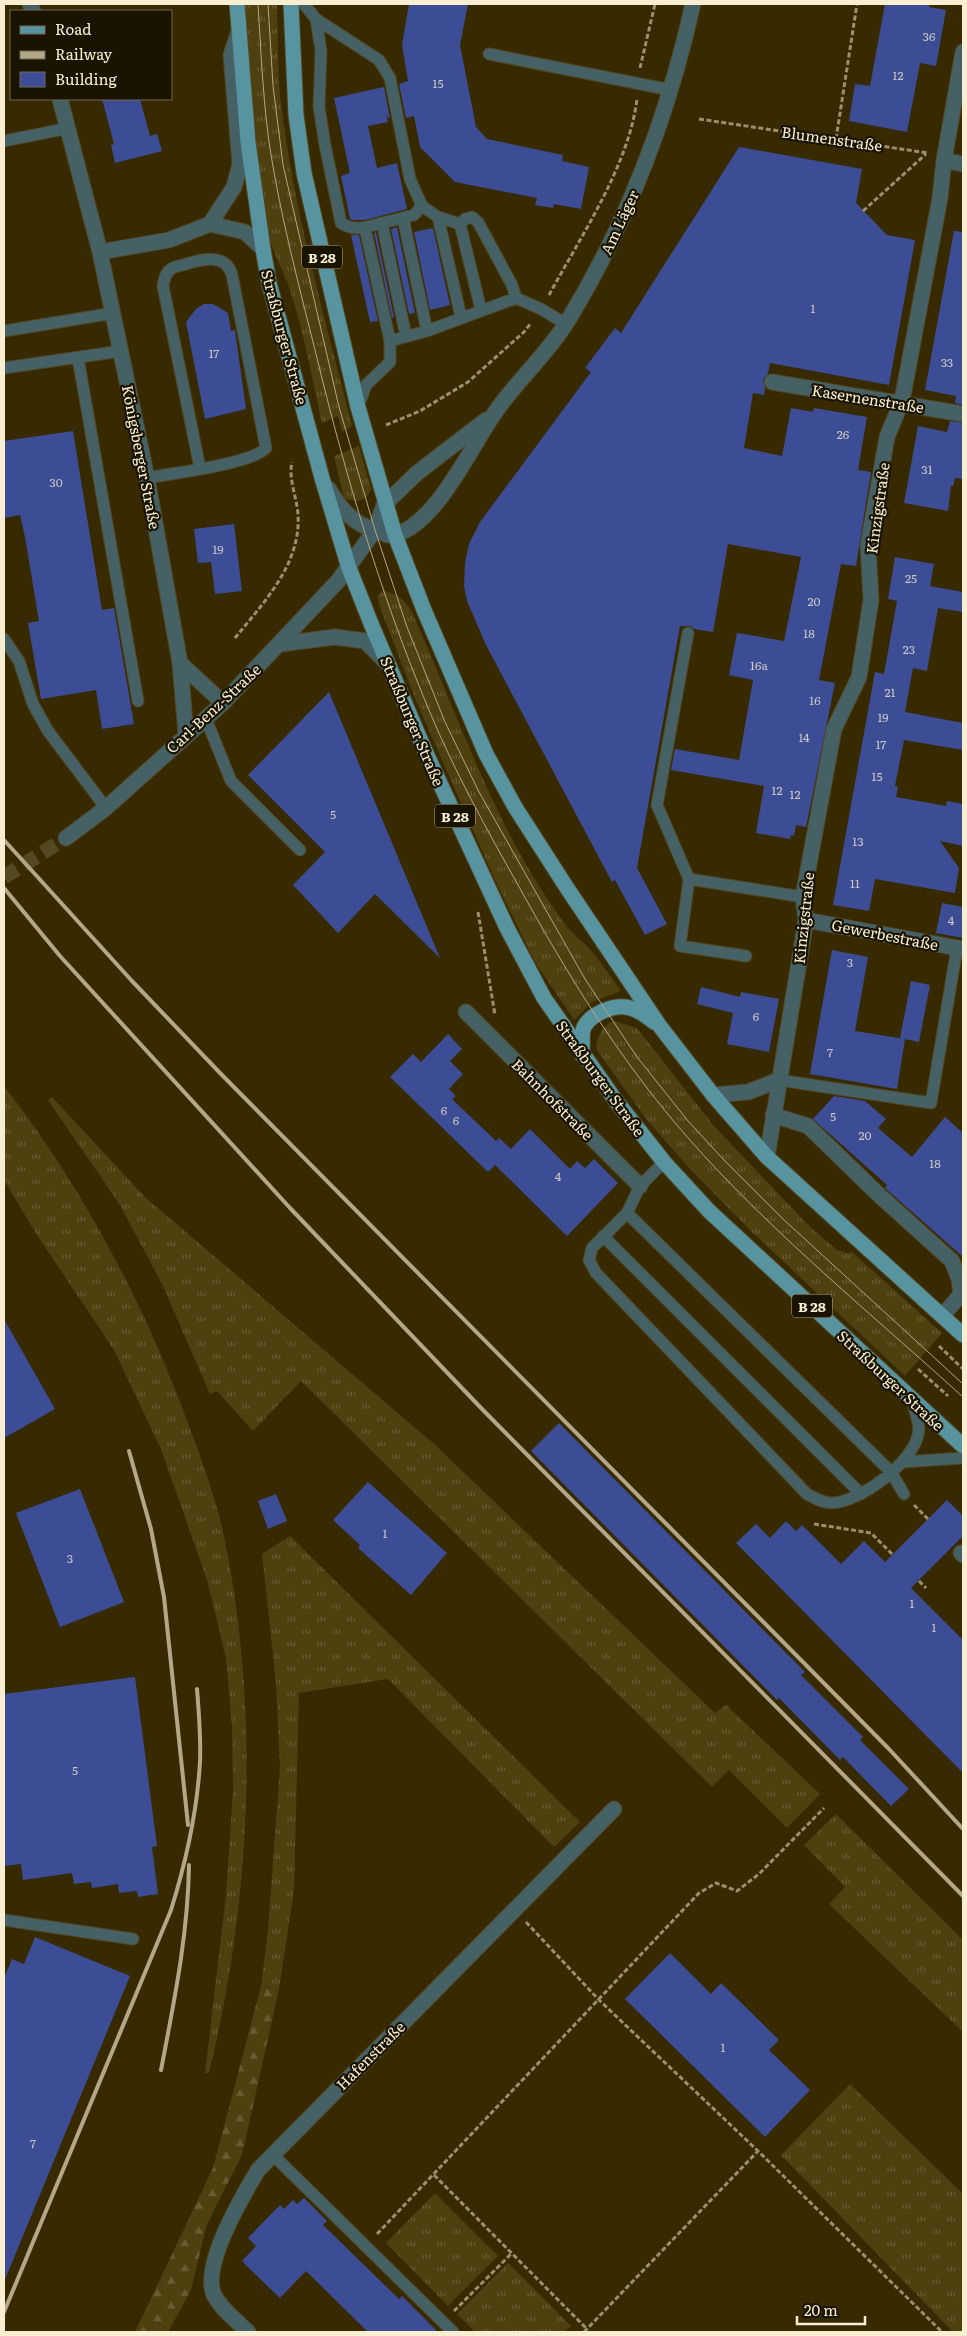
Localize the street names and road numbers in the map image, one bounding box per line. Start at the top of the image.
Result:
street label: Blumenstraße [780,120,884,156]
street label: Am Läger [594,186,644,258]
road number: B 28 [302,246,342,268]
street label: Straßburger Straße [256,267,314,407]
street label: Kasernenstraße [810,378,926,418]
street label: Königsberger Straße [117,383,167,531]
street label: Kinzigstraße [859,461,895,555]
street label: Straßburger Straße [375,653,451,790]
street label: Carl-Benz-Straße [160,658,266,758]
road number: B 28 [435,804,475,828]
street label: Kinzigstraße [787,871,819,965]
street label: Gewerbestraße [830,912,940,956]
street label: Straßburger Straße [551,1015,651,1141]
street label: Bahnhofstraße [507,1053,599,1145]
road number: B 28 [792,1294,832,1318]
street label: Straßburger Straße [832,1324,950,1436]
street label: Hafenstraße [330,2015,410,2095]

